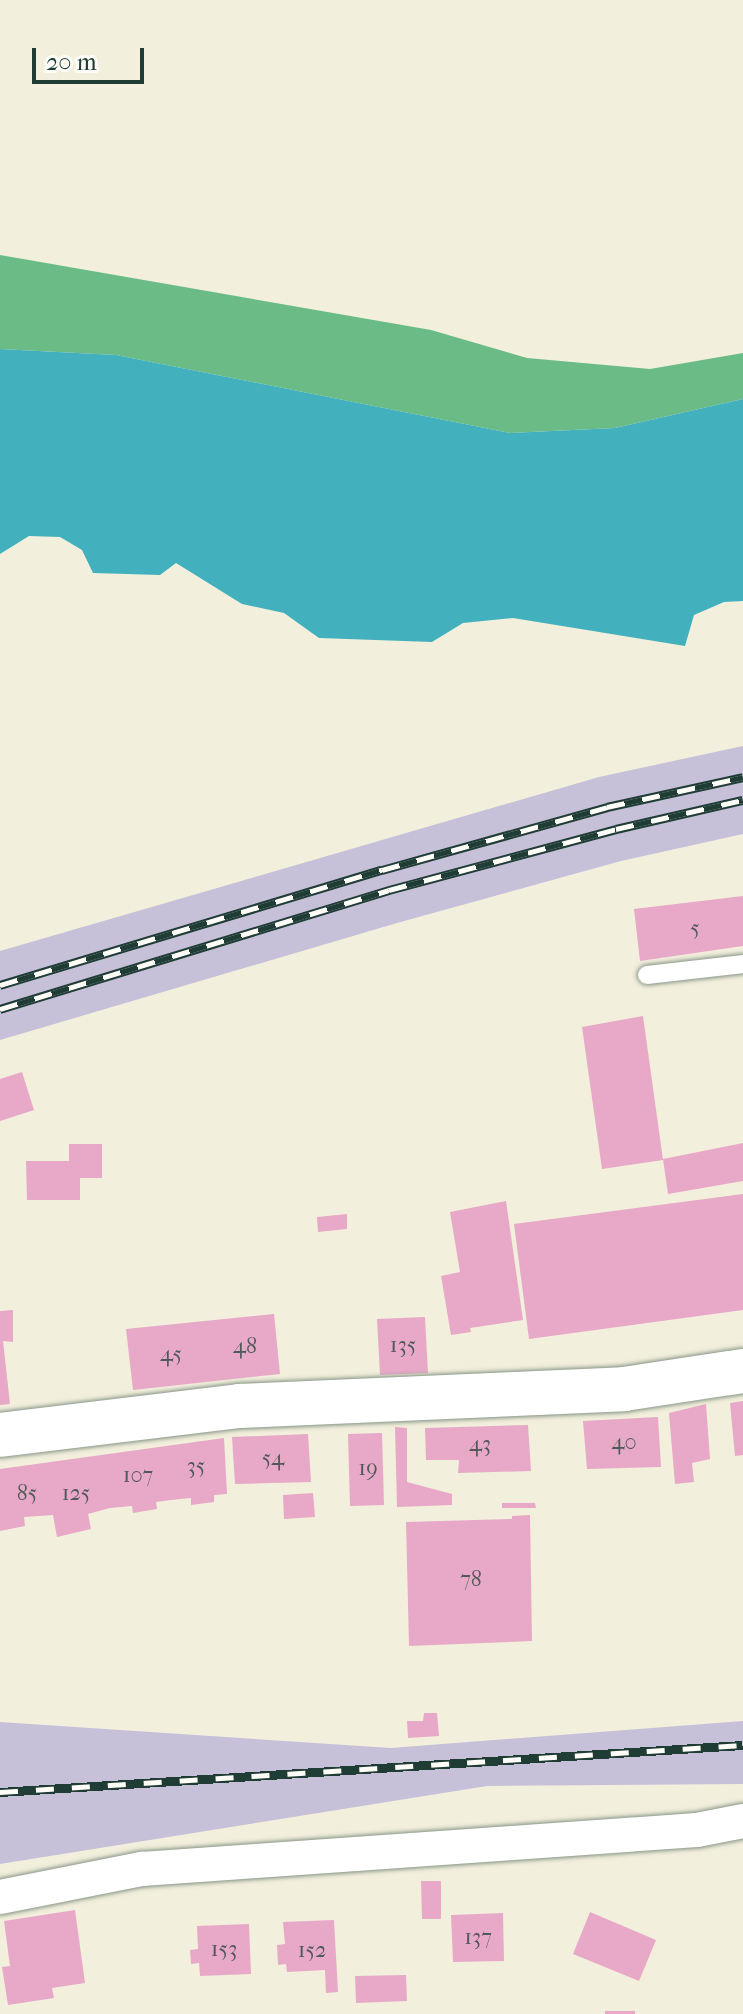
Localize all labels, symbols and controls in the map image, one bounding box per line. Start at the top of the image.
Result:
scale bar [36,32,148,82]
text: 20 m [46,48,97,76]
house number: 5 [690,916,700,942]
house number: 135 [390,1333,416,1359]
house number: 48 [233,1334,257,1360]
house number: 45 [160,1342,182,1368]
house number: 40 [611,1430,637,1456]
house number: 43 [469,1432,491,1458]
house number: 54 [262,1446,284,1472]
house number: 35 [187,1454,205,1480]
house number: 19 [358,1456,378,1482]
house number: 107 [123,1463,153,1489]
house number: 85 [17,1481,37,1507]
house number: 125 [62,1481,90,1507]
house number: 78 [460,1567,482,1593]
house number: 137 [464,1925,492,1951]
house number: 153 [211,1937,237,1963]
house number: 152 [298,1938,326,1964]

